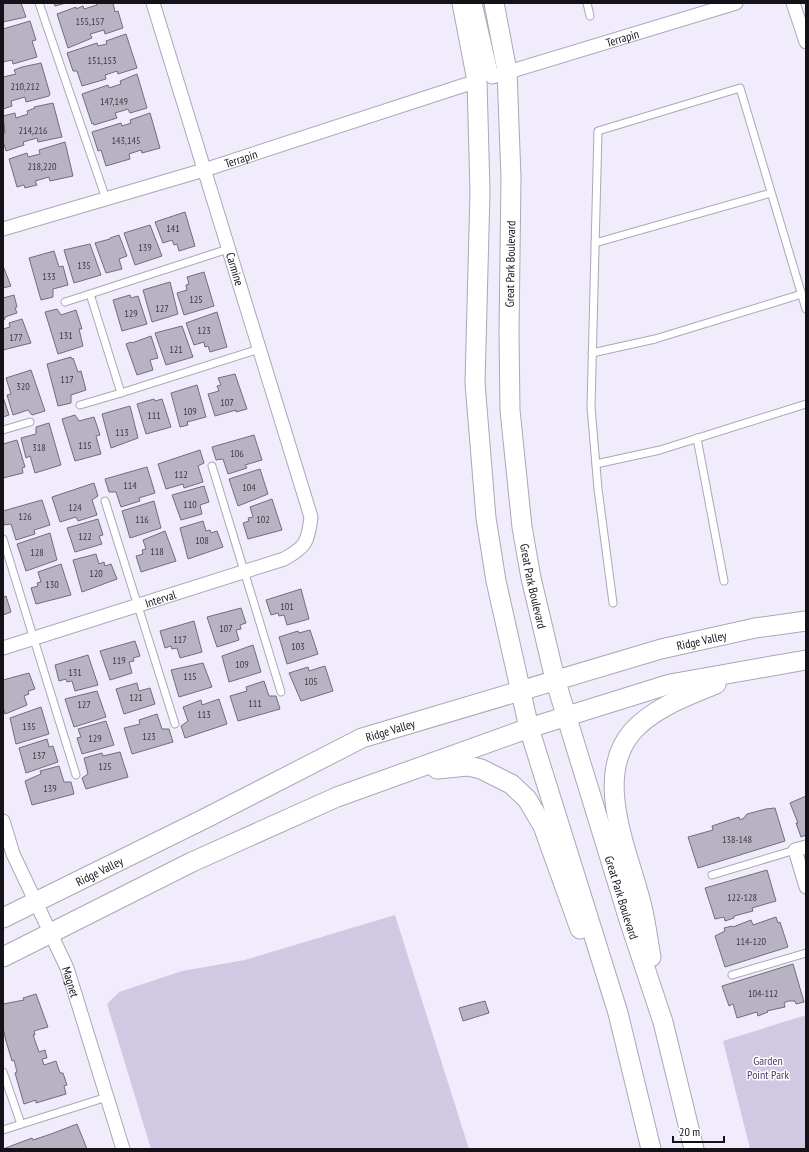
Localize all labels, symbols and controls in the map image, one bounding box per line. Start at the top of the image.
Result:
house number: 155,157 [76,15,104,28]
street label: Terrapin [604,25,640,50]
house number: 151,153 [88,54,116,67]
house number: 210,212 [11,80,39,93]
house number: 147,149 [100,95,128,108]
house number: 214,216 [19,124,48,137]
house number: 143,145 [112,134,140,147]
street label: Terrapin [222,146,259,170]
house number: 218,220 [28,160,57,173]
street label: Great Park Boulevard [502,221,518,307]
house number: 141 [166,222,180,235]
house number: 139 [138,241,152,254]
street label: Carmine [223,251,247,288]
house number: 135 [77,259,91,272]
house number: 133 [42,270,56,283]
house number: 125 [189,293,203,306]
house number: 127 [155,302,169,315]
house number: 129 [124,307,138,320]
house number: 123 [197,324,211,337]
house number: 131 [59,329,73,342]
house number: 177 [9,331,23,344]
house number: 121 [169,343,183,356]
house number: 117 [60,373,74,386]
house number: 320 [16,380,30,393]
house number: 107 [220,396,234,409]
house number: 109 [183,405,197,418]
house number: 111 [147,409,161,422]
house number: 113 [115,426,129,439]
house number: 115 [78,439,92,452]
house number: 318 [32,441,46,454]
house number: 106 [230,447,244,460]
house number: 112 [174,468,188,481]
house number: 114 [123,479,137,492]
house number: 104 [242,481,256,494]
house number: 110 [183,498,197,511]
house number: 124 [68,501,82,514]
house number: 126 [18,510,32,523]
house number: 116 [135,513,149,526]
house number: 102 [256,513,270,526]
house number: 122 [78,530,92,543]
house number: 108 [195,534,209,547]
street label: Great Park Boulevard [518,542,550,630]
house number: 118 [150,545,164,558]
house number: 128 [30,546,44,559]
house number: 120 [89,567,103,580]
house number: 130 [45,578,59,591]
street label: Interval [143,586,178,610]
house number: 101 [280,600,294,613]
house number: 107 [219,622,233,635]
street label: Ridge Valley [675,627,728,653]
house number: 117 [173,633,187,646]
house number: 103 [291,640,305,653]
house number: 119 [112,654,126,667]
house number: 109 [235,658,249,671]
house number: 131 [68,666,82,679]
house number: 115 [183,670,197,683]
house number: 105 [304,675,318,688]
house number: 121 [129,691,143,704]
house number: 111 [248,697,262,710]
house number: 127 [77,698,91,711]
house number: 113 [197,708,211,721]
street label: Ridge Valley [364,715,417,744]
house number: 135 [22,720,36,733]
house number: 123 [142,730,156,743]
house number: 129 [88,732,102,745]
house number: 137 [32,749,46,762]
house number: 125 [98,760,112,773]
house number: 139 [43,782,57,795]
house number: 138-148 [722,833,752,846]
street label: Ridge Valley [73,853,126,889]
street label: Great Park Boulevard [602,854,642,941]
house number: 122-128 [727,891,757,904]
house number: 114-120 [736,935,766,948]
street label: Magnet [59,965,83,1000]
house number: 104-112 [748,987,778,1000]
park label: Garden Point Park [747,1053,789,1082]
scale bar [673,1118,724,1144]
text: 20 m [679,1124,700,1139]

